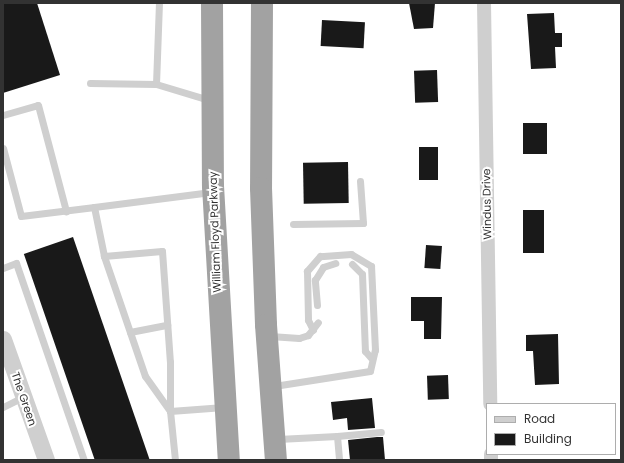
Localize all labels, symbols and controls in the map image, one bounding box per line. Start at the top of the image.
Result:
street label: Windus Drive [480,168,494,240]
street label: William Floyd Parkway [206,171,224,293]
street label: The Green [9,370,39,428]
legend [486,403,616,455]
text: Road [524,410,555,427]
text: Building [524,430,572,447]

